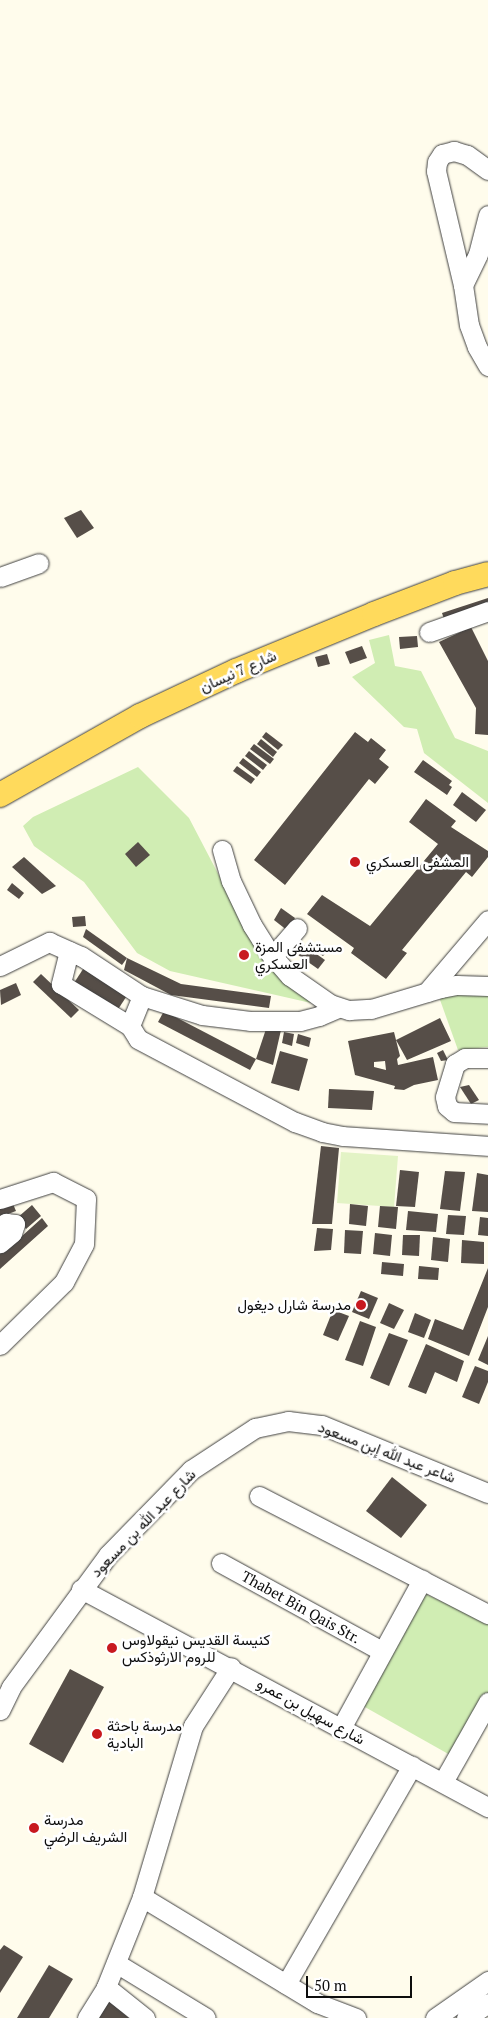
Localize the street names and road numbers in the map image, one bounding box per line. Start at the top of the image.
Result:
street label: شارع 7 نيسان [197,646,279,696]
street label: شاعر عبد الله إبن مسعود [316,1418,458,1486]
street label: شارع عبد الله بن مسعود [87,1465,199,1581]
street label: Thabet Bin Qais Str. [238,1567,364,1647]
street label: شارع سهيل بن عمرو [254,1674,368,1748]

